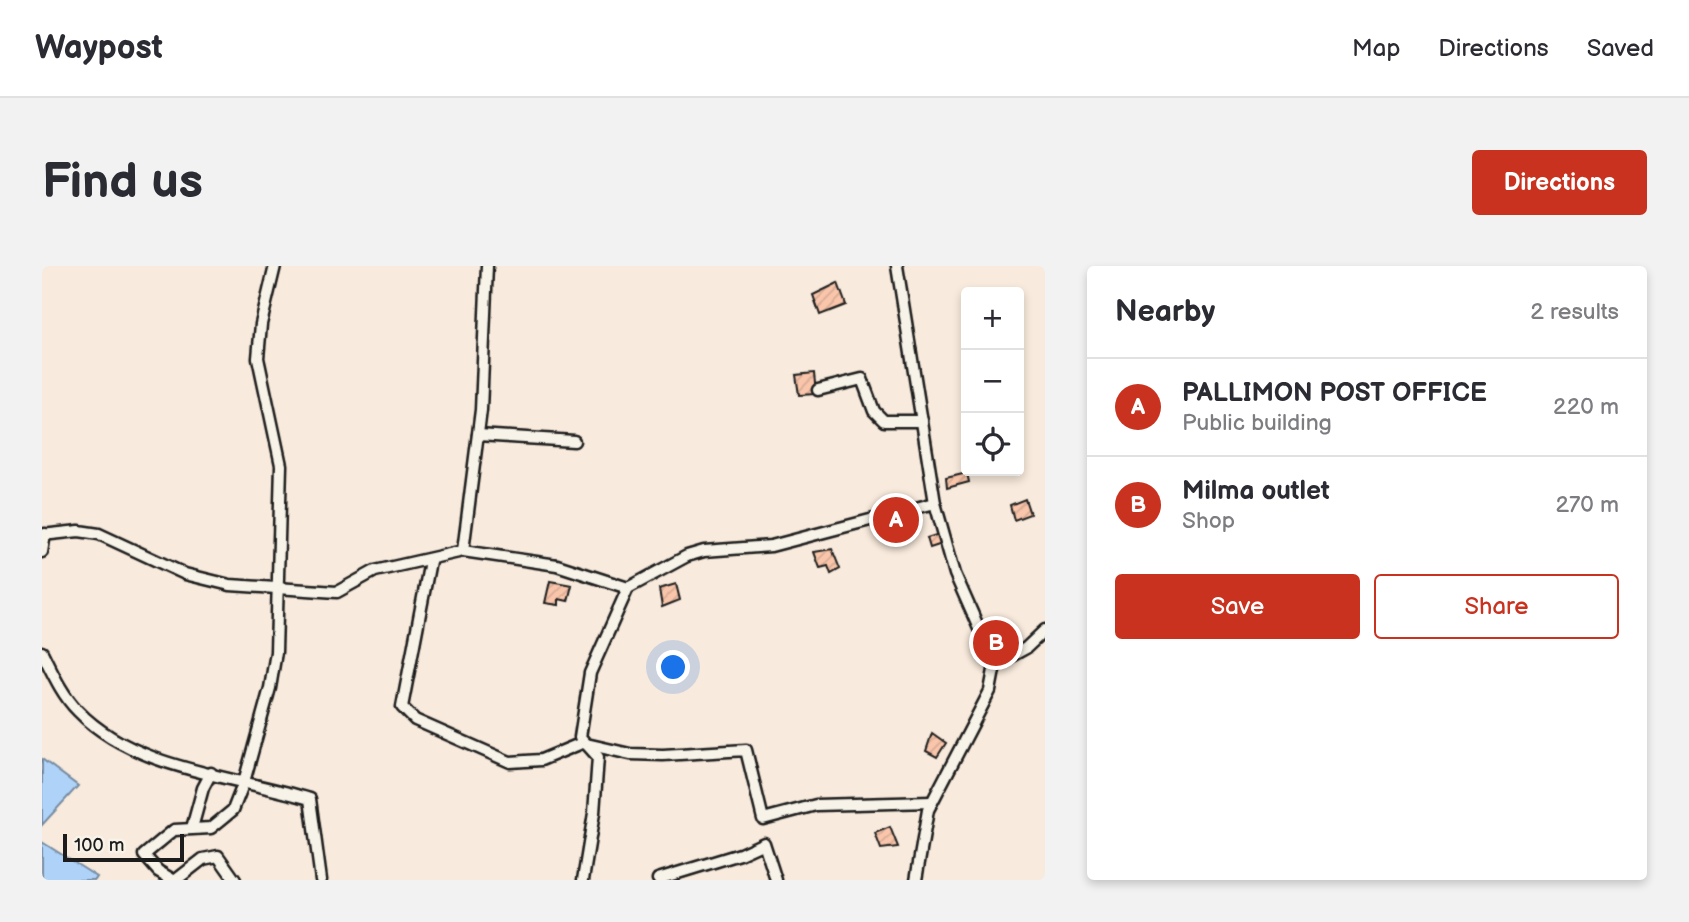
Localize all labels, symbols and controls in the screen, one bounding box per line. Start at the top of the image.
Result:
text: Waypost [35,28,163,68]
text: Map [1352,34,1400,63]
text: Directions [1438,34,1549,63]
text: Saved [1587,34,1654,63]
button: Directions [1472,150,1647,215]
text: Find us [42,153,203,212]
map controls [961,287,1024,476]
button: + [961,287,1024,350]
text: Nearby [1115,294,1215,330]
text: 2 results [1530,298,1619,326]
button: − [961,350,1024,413]
text: PALLIMON POST OFFICE [1182,378,1487,409]
text: A [1131,393,1145,421]
text: 220 m [1553,393,1619,421]
text: Public building [1182,409,1332,437]
button: locate [961,413,1024,476]
text: Milma outlet [1182,476,1330,507]
text: B [1130,491,1146,519]
text: 270 m [1555,491,1619,519]
pin: A [873,494,919,546]
text: Shop [1182,507,1235,535]
button: Save [1115,574,1360,639]
button: Share [1374,574,1619,639]
pin: B [973,617,1019,669]
your location [656,650,690,684]
scale bar [63,831,184,863]
text: 100 m [74,834,125,857]

